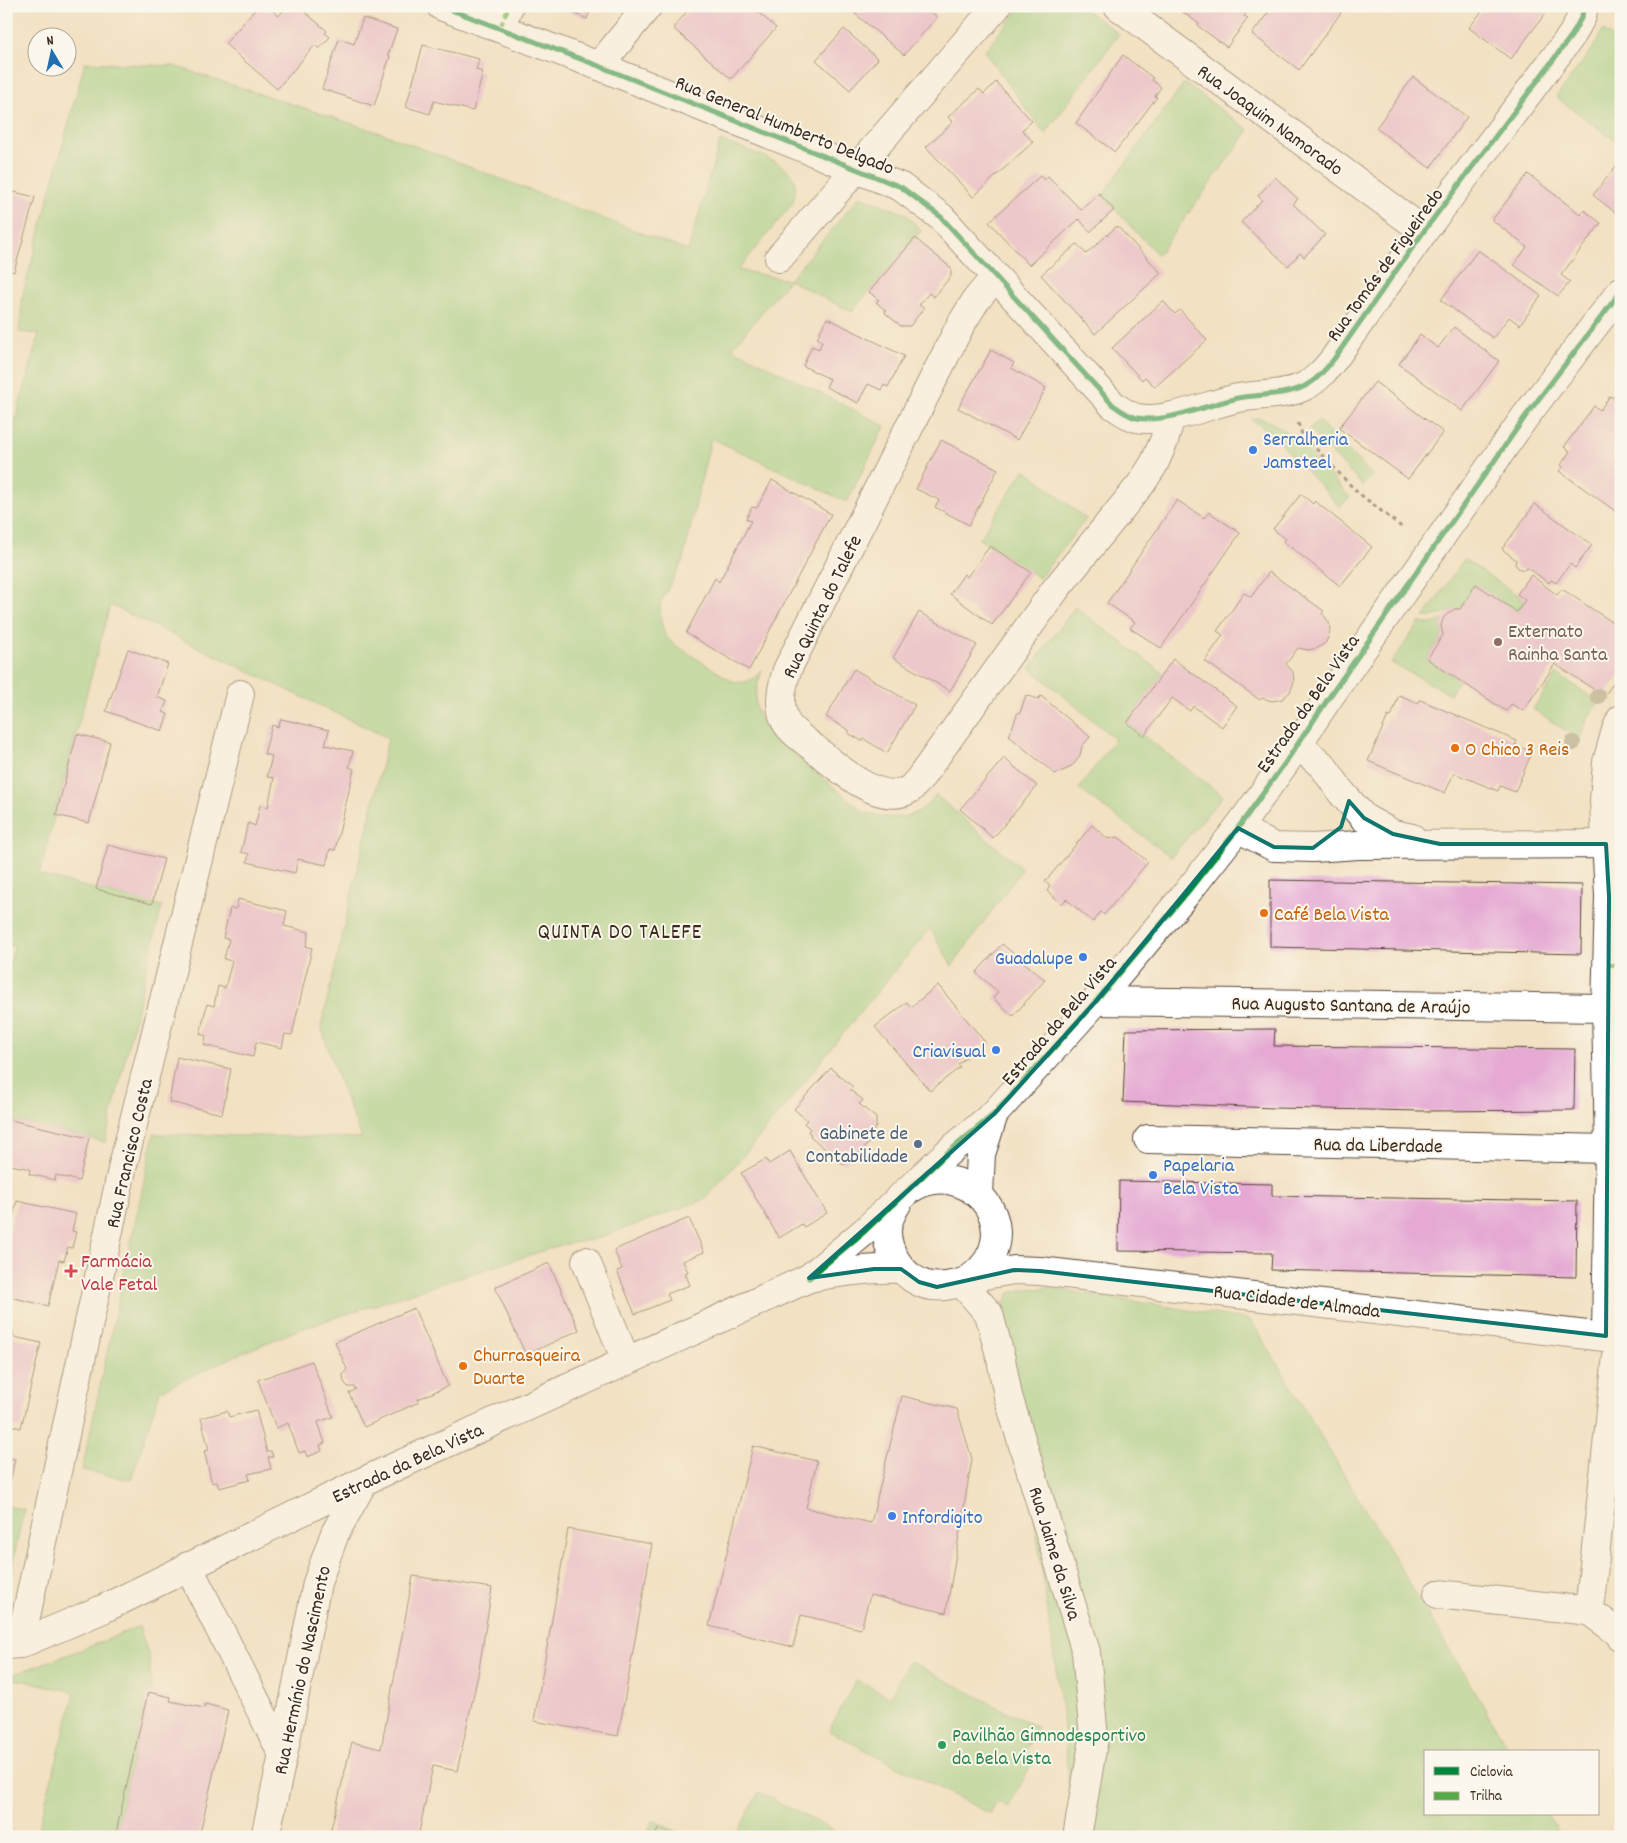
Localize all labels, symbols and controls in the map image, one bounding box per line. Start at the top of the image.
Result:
north arrow [28,28,78,78]
text: N [45,31,55,52]
street label: Rua Joaquim Namorado [1190,59,1348,184]
street label: Rua General Humberto Delgado [670,70,898,184]
street label: Rua Tomás de Figueiredo [1321,183,1452,348]
place label: Serralheria Jamsteel [1263,427,1349,478]
marker: Serralheria Jamsteel [1247,444,1259,456]
street label: Rua Quinta do Talefe [777,531,871,684]
place label: Externato Rainha Santa [1508,619,1608,670]
street label: Estrada da Bela Vista [1251,629,1368,780]
marker: Externato Rainha Santa [1492,636,1504,648]
place label: O Chico 3 Reis [1465,737,1569,765]
marker: O Chico 3 Reis [1449,742,1461,754]
place label: Café Bela Vista [1274,902,1390,930]
marker: Café Bela Vista [1258,907,1270,919]
district label: QUINTA DO TALEFE [538,919,702,949]
place label: Guadalupe [995,946,1073,974]
street label: Estrada da Bela Vista [996,951,1125,1093]
marker: Guadalupe [1077,951,1089,963]
street label: Rua Augusto Santana de Araújo [1231,991,1471,1023]
place label: Criavisual [912,1039,986,1067]
marker: Criavisual [990,1044,1002,1056]
street label: Rua Francisco Costa [100,1075,162,1231]
place label: Gabinete de Contabilidade [806,1121,908,1172]
street label: Rua da Liberdade [1313,1132,1443,1162]
marker: Gabinete de Contabilidade [912,1138,924,1150]
place label: Papelaria Bela Vista [1163,1153,1239,1204]
marker: Papelaria Bela Vista [1147,1169,1159,1181]
place label: Farmácia Vale Fetal [81,1249,158,1300]
marker: Farmácia Vale Fetal [65,1265,77,1277]
street label: Rua Cidade de Almada [1212,1279,1382,1327]
place label: Churrasqueira Duarte [473,1343,581,1394]
marker: Churrasqueira Duarte [457,1360,469,1372]
street label: Estrada da Bela Vista [328,1417,489,1512]
street label: Rua Jaime da Silva [1020,1484,1087,1625]
place label: Infordigito [902,1505,983,1533]
marker: Infordigito [886,1510,898,1522]
street label: Rua Hermínio do Nascimento [268,1564,340,1778]
place label: Pavilhão Gimnodesportivo da Bela Vista [952,1723,1146,1774]
marker: Pavilhão Gimnodesportivo da Bela Vista [936,1739,948,1751]
legend [1424,1750,1600,1816]
text: Ciclovia [1470,1762,1513,1784]
text: Trilha [1470,1786,1503,1808]

